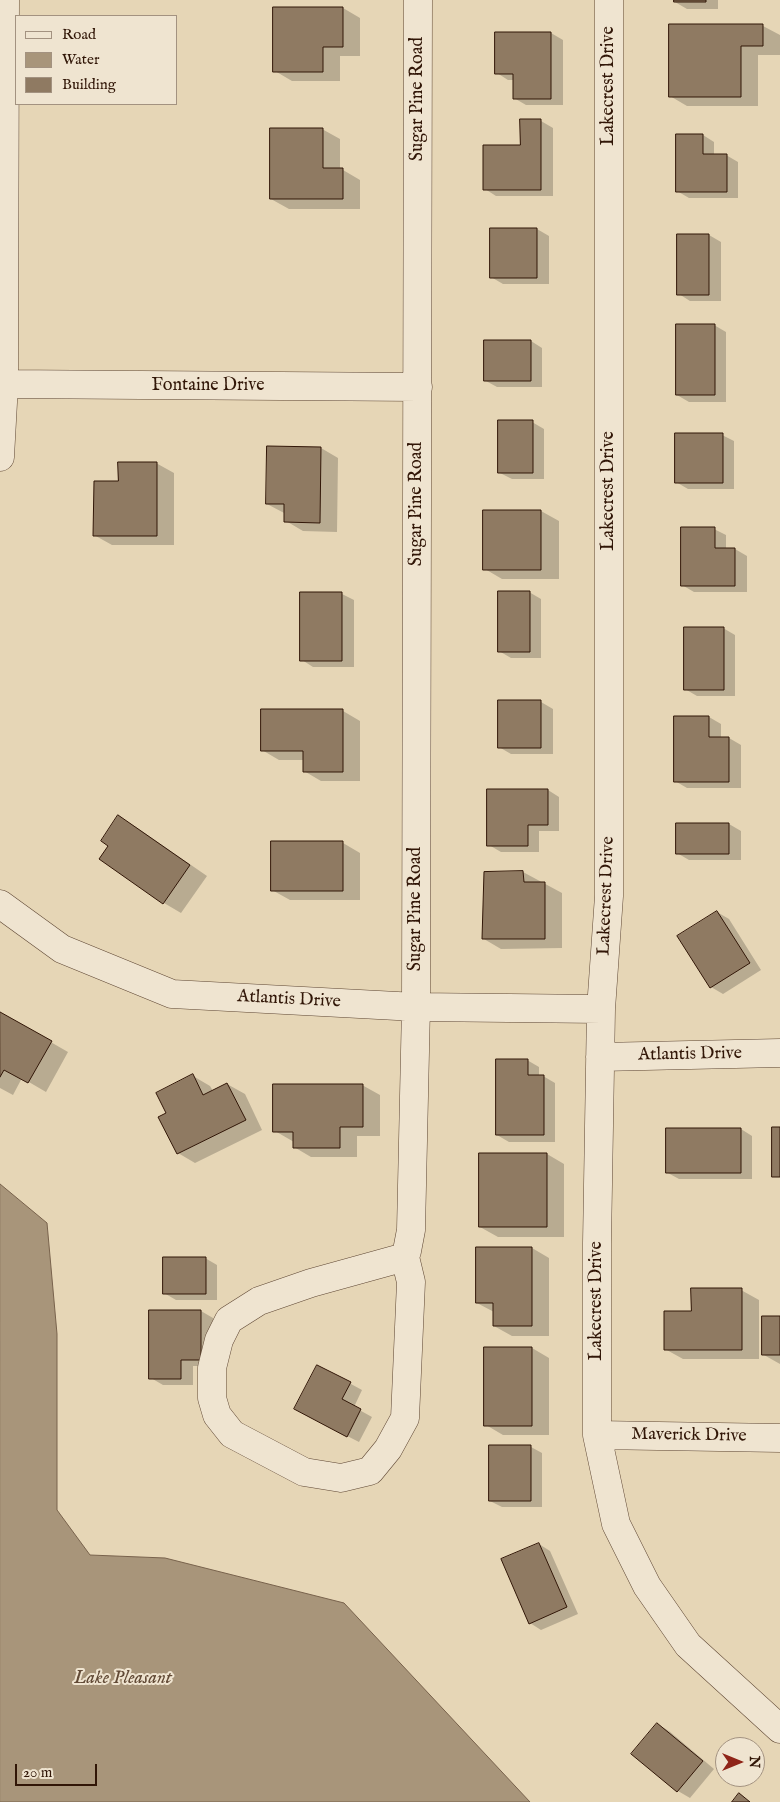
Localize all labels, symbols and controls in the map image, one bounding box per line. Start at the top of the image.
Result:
legend [15,15,178,105]
text: Road [62,25,96,44]
street label: Lakecrest Drive [598,26,620,146]
street label: Sugar Pine Road [407,37,429,161]
text: Water [62,50,99,69]
text: Building [62,75,116,94]
street label: Fontaine Drive [152,375,264,397]
street label: Lakecrest Drive [598,431,620,551]
street label: Sugar Pine Road [406,442,428,566]
street label: Lakecrest Drive [594,836,620,956]
street label: Sugar Pine Road [405,847,427,971]
street label: Atlantis Drive [237,986,341,1014]
street label: Atlantis Drive [638,1043,742,1067]
street label: Lakecrest Drive [586,1241,608,1361]
street label: Maverick Drive [631,1424,747,1448]
water label: Lake Pleasant [74,1668,172,1690]
north arrow [715,1737,765,1787]
scale bar [18,1754,100,1786]
text: N [745,1756,763,1768]
text: 20 m [23,1763,52,1782]

